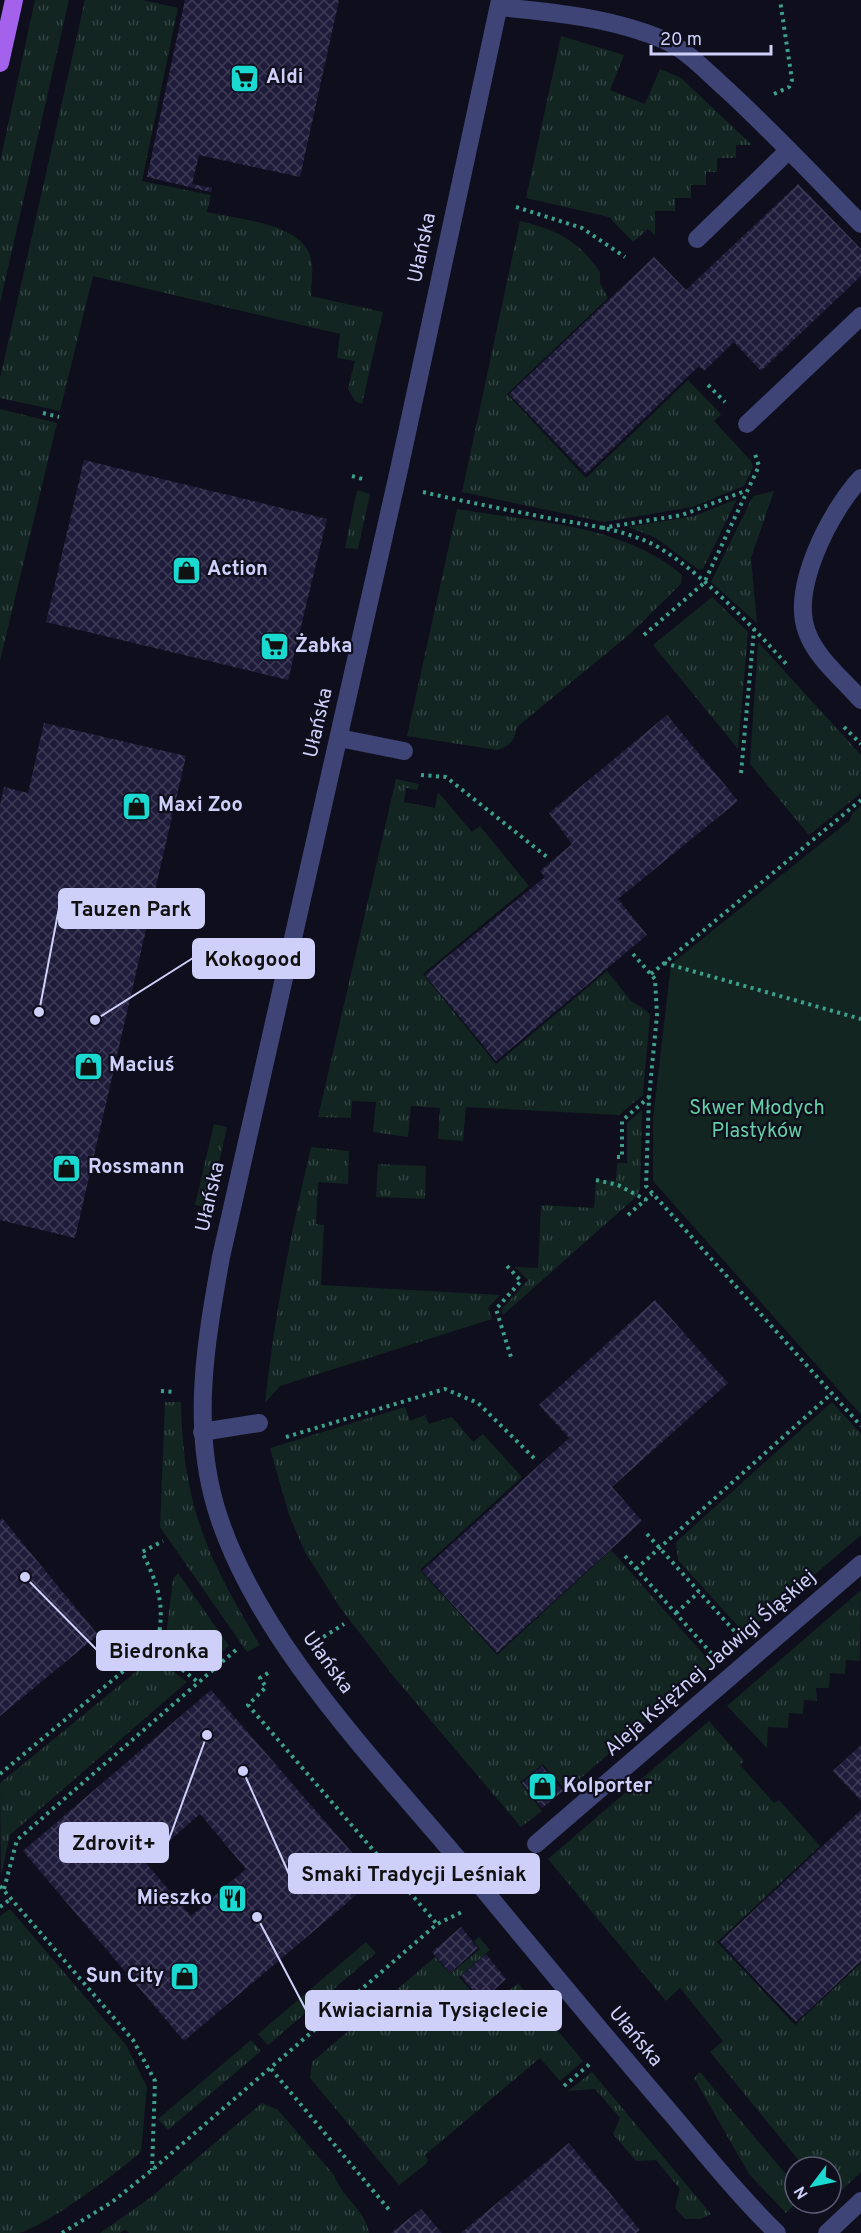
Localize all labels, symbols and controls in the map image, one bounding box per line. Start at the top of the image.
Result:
scale bar [651,18,771,56]
text: 20 m [660,29,702,52]
supermarket icon: Aldi [229,62,261,94]
place label: Aldi [266,65,303,91]
street label: Ułańska [403,211,443,285]
shop icon: Action [170,554,202,586]
place label: Action [207,557,268,583]
supermarket icon: Żabka [258,631,290,663]
place label: Żabka [295,632,353,660]
street label: Ułańska [298,685,340,761]
shop icon: Maxi Zoo [121,790,153,822]
place label: Maxi Zoo [158,793,243,819]
callout: Tauzen Park [59,889,204,928]
text: Tauzen Park [70,897,192,924]
callout: Kokogood [193,939,314,978]
text: Kokogood [204,947,302,974]
shop icon: Maciuś [72,1050,104,1082]
place label: Maciuś [109,1053,175,1079]
park label: Skwer Młodych Plastyków [689,1096,825,1145]
shop icon: Rossmann [51,1152,83,1184]
place label: Rossmann [88,1155,185,1181]
street label: Ułańska [190,1159,232,1235]
street label: Aleja Księżnej Jadwigi Śląskiej [598,1563,822,1763]
street label: Ułańska [296,1627,358,1699]
callout: Biedronka [97,1631,221,1670]
text: Biedronka [109,1639,209,1666]
shop icon: Kolporter [526,1771,558,1803]
place label: Kolporter [563,1774,653,1800]
callout: Zdrovit+ [60,1823,168,1862]
text: Zdrovit+ [72,1831,156,1858]
callout: Smaki Tradycji Leśniak [289,1854,539,1893]
text: Smaki Tradycji Leśniak [301,1862,527,1889]
restaurant icon: Mieszko [217,1883,249,1915]
place label: Mieszko [137,1886,212,1912]
shop icon: Sun City [169,1961,201,1993]
place label: Sun City [86,1964,164,1990]
callout: Kwiaciarnia Tysiąclecie [306,1991,561,2030]
text: Kwiaciarnia Tysiąclecie [318,1998,548,2025]
street label: Ułańska [602,2001,668,2073]
north arrow [783,2155,843,2215]
text: N [790,2182,814,2202]

